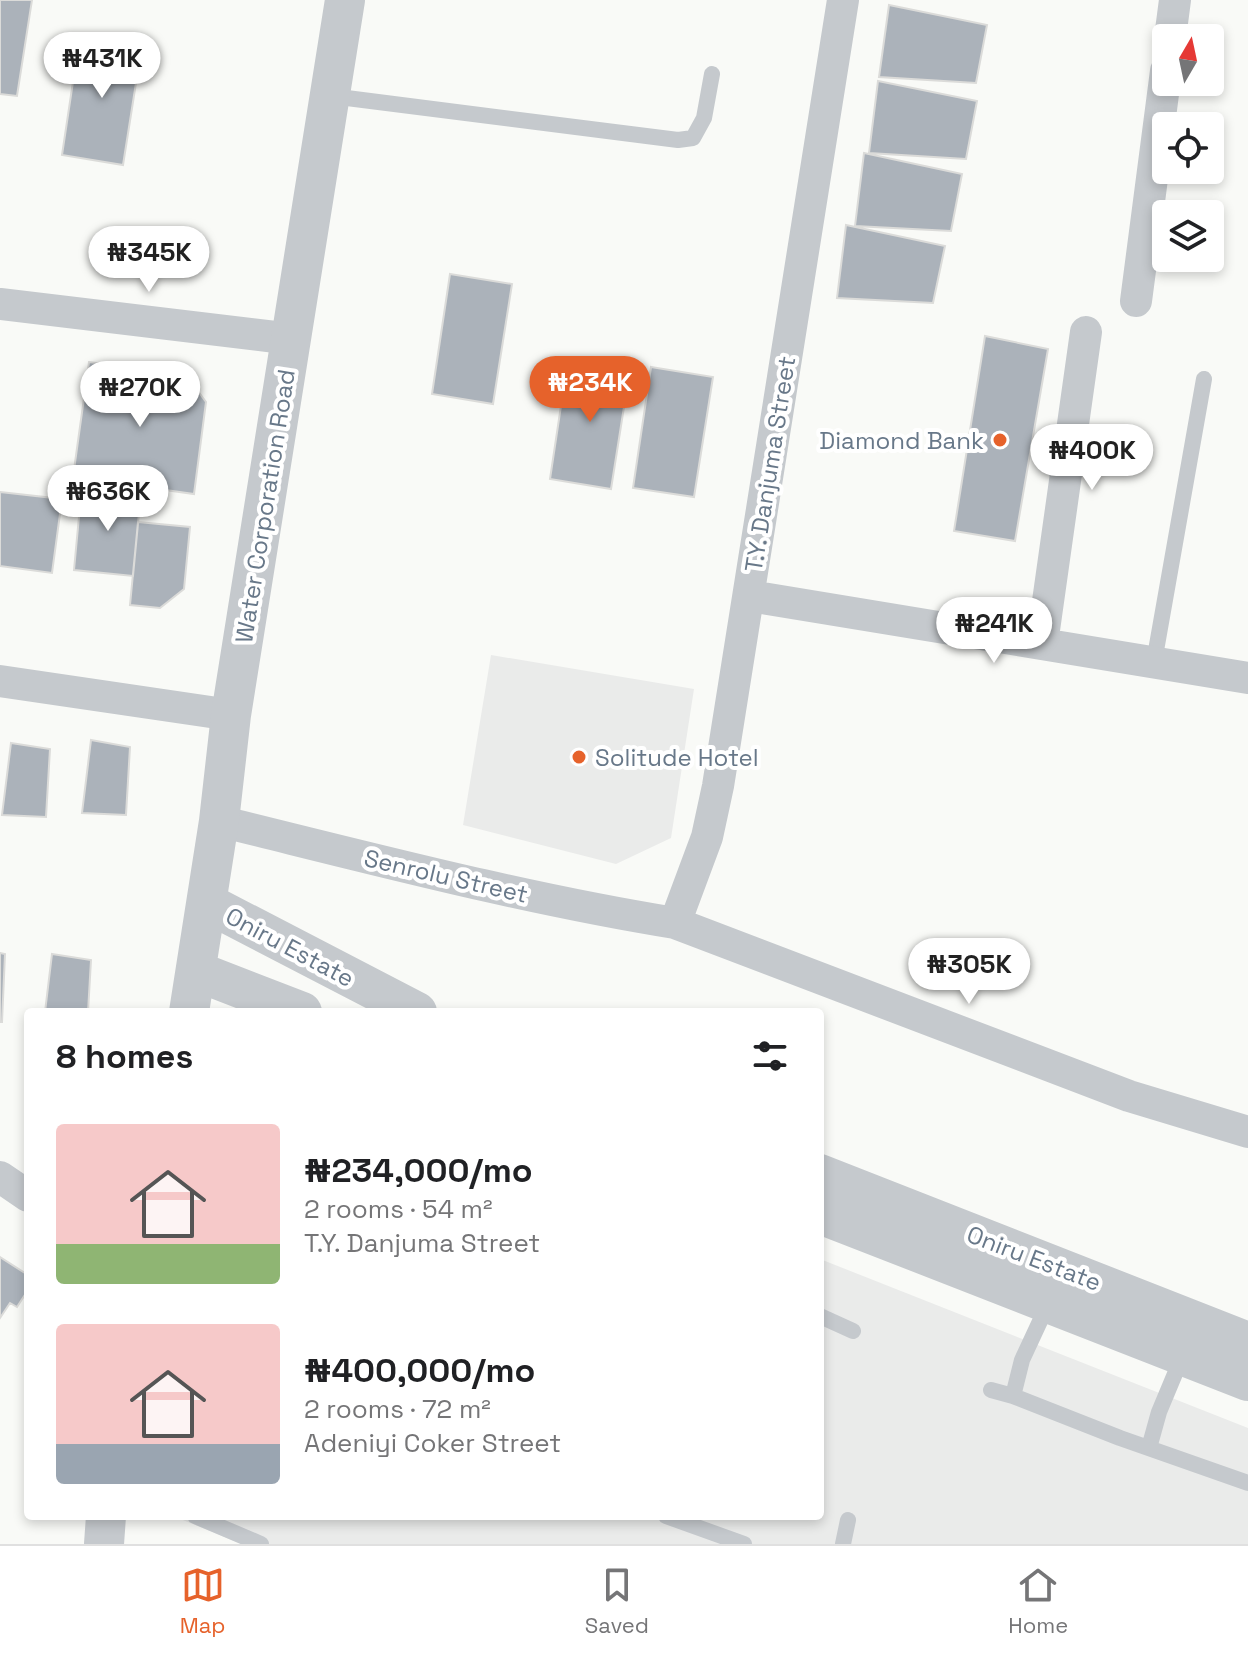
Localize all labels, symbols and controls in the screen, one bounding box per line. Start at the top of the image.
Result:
north arrow [1152,24,1224,96]
map controls [1152,24,1224,272]
pin: ₦431K [46,32,158,100]
text: ₦431K [62,41,142,75]
button: locate [1152,112,1224,184]
button: layers [1152,200,1224,272]
pin: ₦345K [93,226,205,294]
text: ₦345K [106,235,192,269]
street label: T.Y. Danjuma Street [738,354,802,574]
pin: ₦234K [534,356,646,424]
pin: ₦270K [84,361,196,429]
text: ₦234K [547,365,633,399]
street label: Water Corporation Road [228,367,302,645]
text: ₦270K [98,370,182,404]
pin: ₦400K [1036,424,1148,492]
place label: Diamond Bank [819,425,984,456]
marker: Diamond Bank [991,431,1009,449]
text: ₦400K [1048,433,1136,467]
pin: ₦636K [52,465,164,533]
text: ₦636K [65,474,151,508]
pin: ₦241K [938,597,1050,665]
text: ₦241K [954,606,1034,640]
place label: Solitude Hotel [595,742,759,773]
marker: Solitude Hotel [570,748,588,766]
street label: Senrolu Street [361,842,531,910]
street label: Oniru Estate [220,900,360,994]
pin: ₦305K [913,938,1025,1006]
text: ₦305K [926,947,1012,981]
icon: filters [748,1034,792,1078]
text: 8 homes [56,1035,193,1078]
text: ₦234,000/mo [304,1149,533,1192]
icon: home [120,1156,216,1252]
text: 2 rooms · 54 m² [304,1192,493,1226]
street label: Oniru Estate [963,1218,1105,1298]
text: T.Y. Danjuma Street [304,1226,540,1260]
text: ₦400,000/mo [304,1349,535,1392]
icon: home [120,1356,216,1452]
text: 2 rooms · 72 m² [304,1392,491,1426]
text: Adeniyi Coker Street [304,1426,561,1460]
tab: Map [180,1563,226,1639]
tab: Saved [585,1563,649,1639]
tab: Home [1008,1563,1068,1639]

